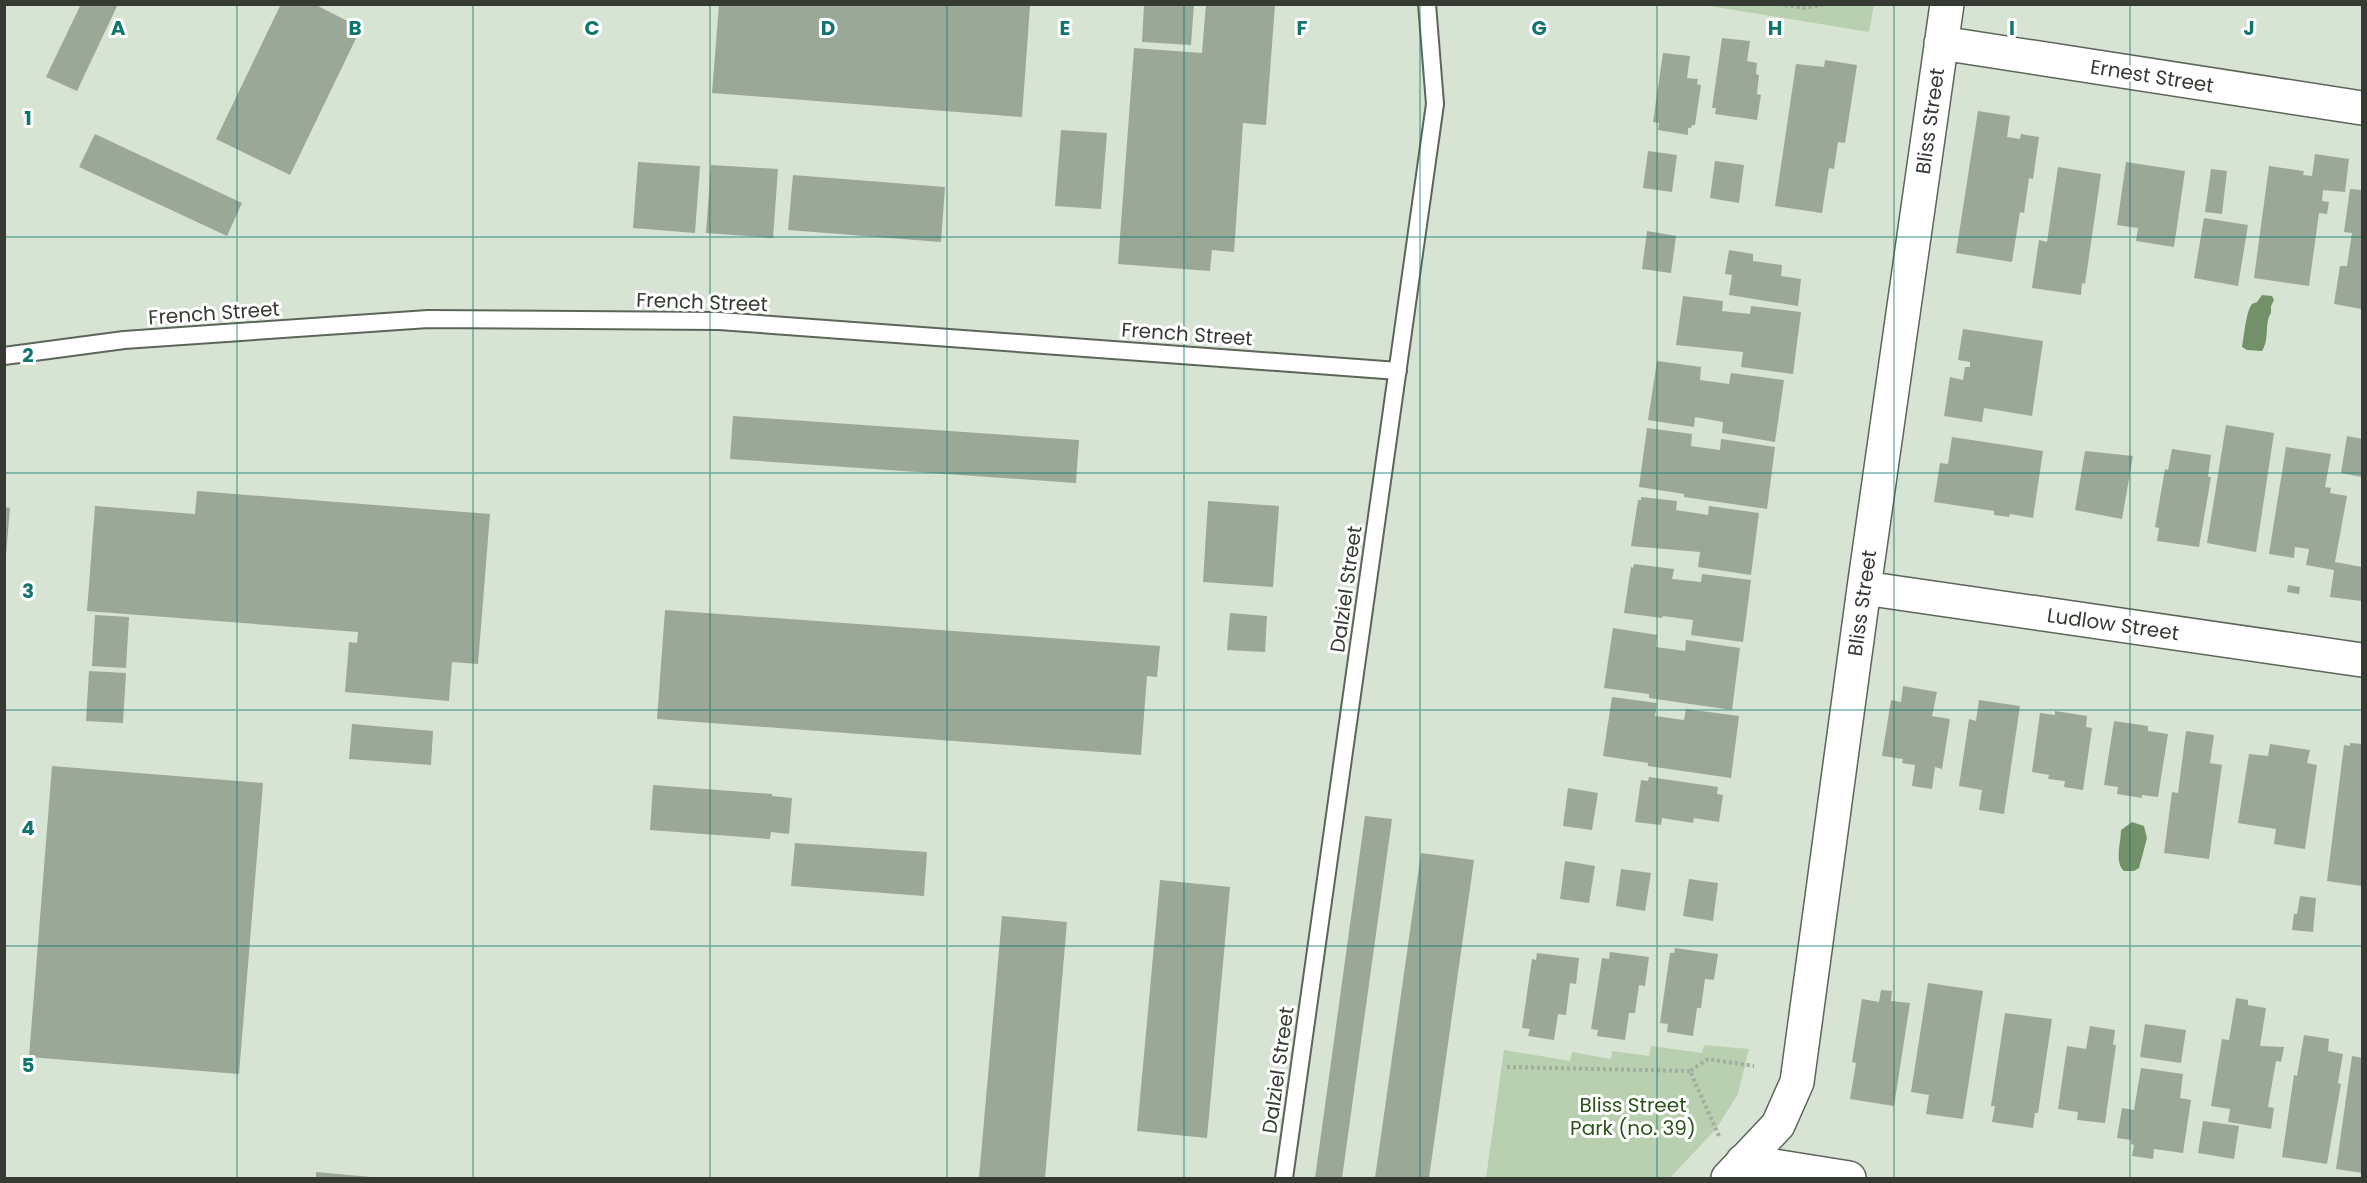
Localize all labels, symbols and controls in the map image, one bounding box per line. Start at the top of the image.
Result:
text: A [111,14,126,42]
text: B [348,14,362,42]
text: C [584,14,600,42]
text: D [821,14,835,42]
text: E [1060,14,1070,42]
text: F [1297,14,1308,42]
text: G [1531,14,1547,42]
text: H [1768,14,1782,42]
text: I [2009,14,2015,42]
text: J [2243,14,2255,42]
street label: Ernest Street [2088,52,2216,100]
street label: Bliss Street [1909,66,1951,176]
text: 1 [24,104,32,132]
street label: French Street [636,286,768,318]
street label: French Street [147,294,281,332]
street label: French Street [1120,315,1254,353]
text: 2 [22,341,34,369]
street label: Dalziel Street [1323,524,1369,654]
street label: Bliss Street [1841,548,1883,658]
text: 3 [22,577,34,605]
street label: Ludlow Street [2045,601,2181,647]
text: 4 [21,814,35,842]
street label: Dalziel Street [1255,1005,1301,1135]
text: 5 [22,1051,35,1079]
park label: Bliss Street Park (no. 39) [1570,1091,1696,1142]

